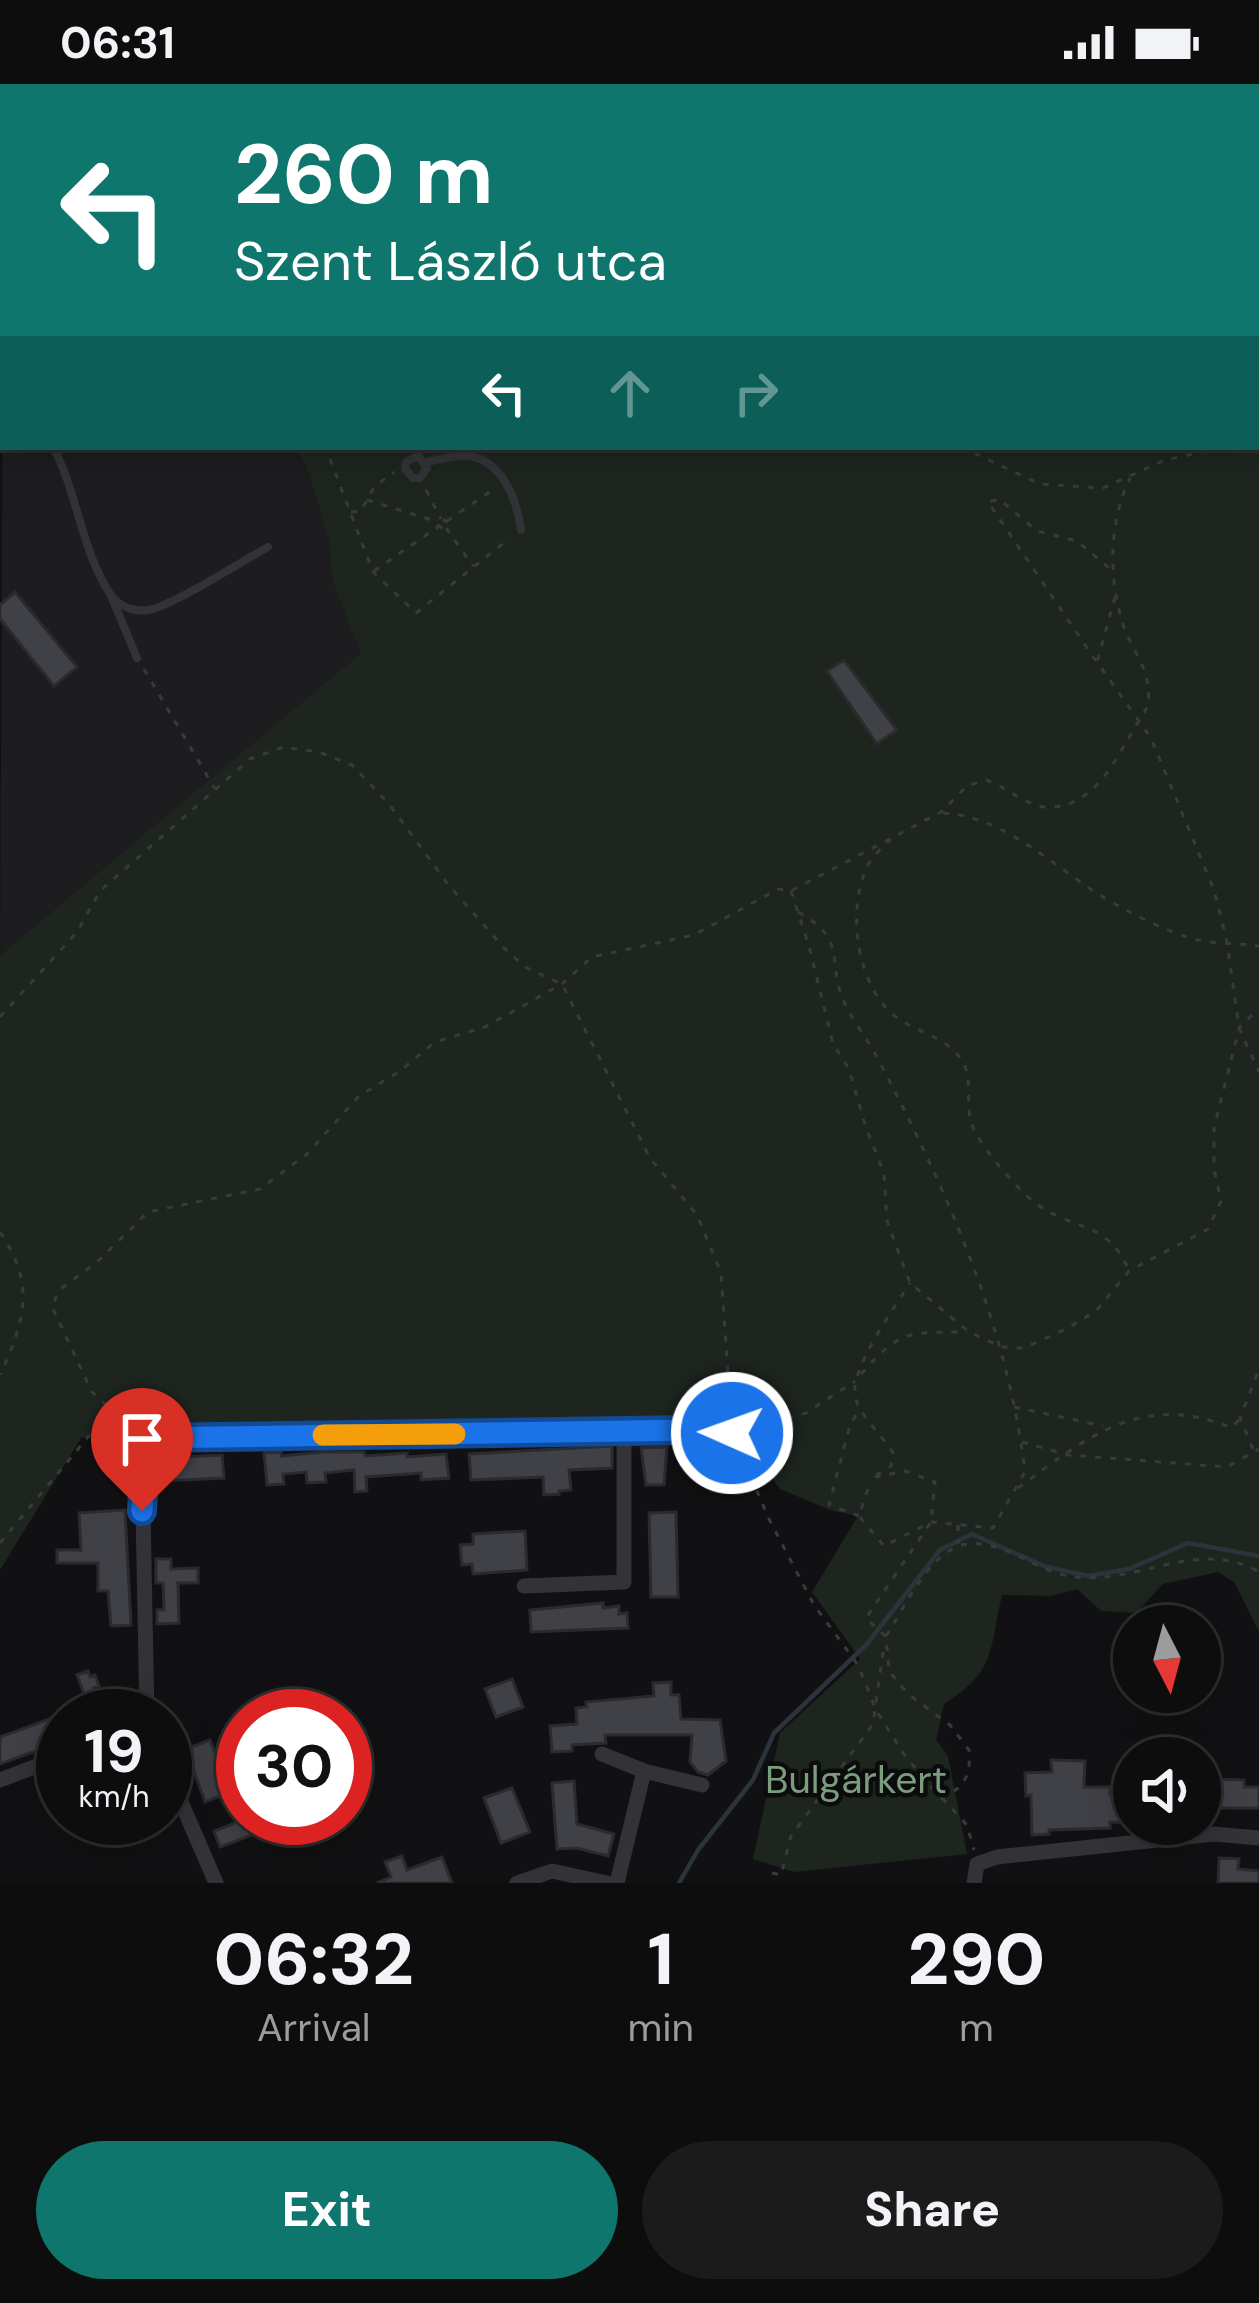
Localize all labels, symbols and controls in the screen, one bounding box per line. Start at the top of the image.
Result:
text: 06:31 [60,13,175,72]
text: 260 m [234,120,494,229]
icon: left [36,132,192,288]
text: Szent László utca [234,226,667,297]
icon: left [471,360,537,426]
icon: ahead [597,360,663,426]
icon: right [723,360,789,426]
position arrow [669,1370,795,1496]
pin [91,1388,193,1511]
icon: arrive [109,1406,175,1472]
north arrow [1113,1605,1221,1713]
map controls [1113,1605,1221,1845]
speed limit sign: 30 [216,1689,372,1845]
text: 19 [84,1712,144,1791]
button: sound [1113,1737,1221,1845]
park label: Bulgárkert [765,1754,947,1805]
text: km/h [79,1777,149,1816]
text: 06:32 [214,1913,414,2006]
text: 1 [647,1913,674,2006]
text: 290 [908,1913,1045,2006]
text: Arrival [257,2002,371,2053]
text: min [627,2002,694,2053]
text: m [959,2002,994,2053]
button: Exit [36,2141,618,2279]
button: Share [642,2141,1223,2279]

